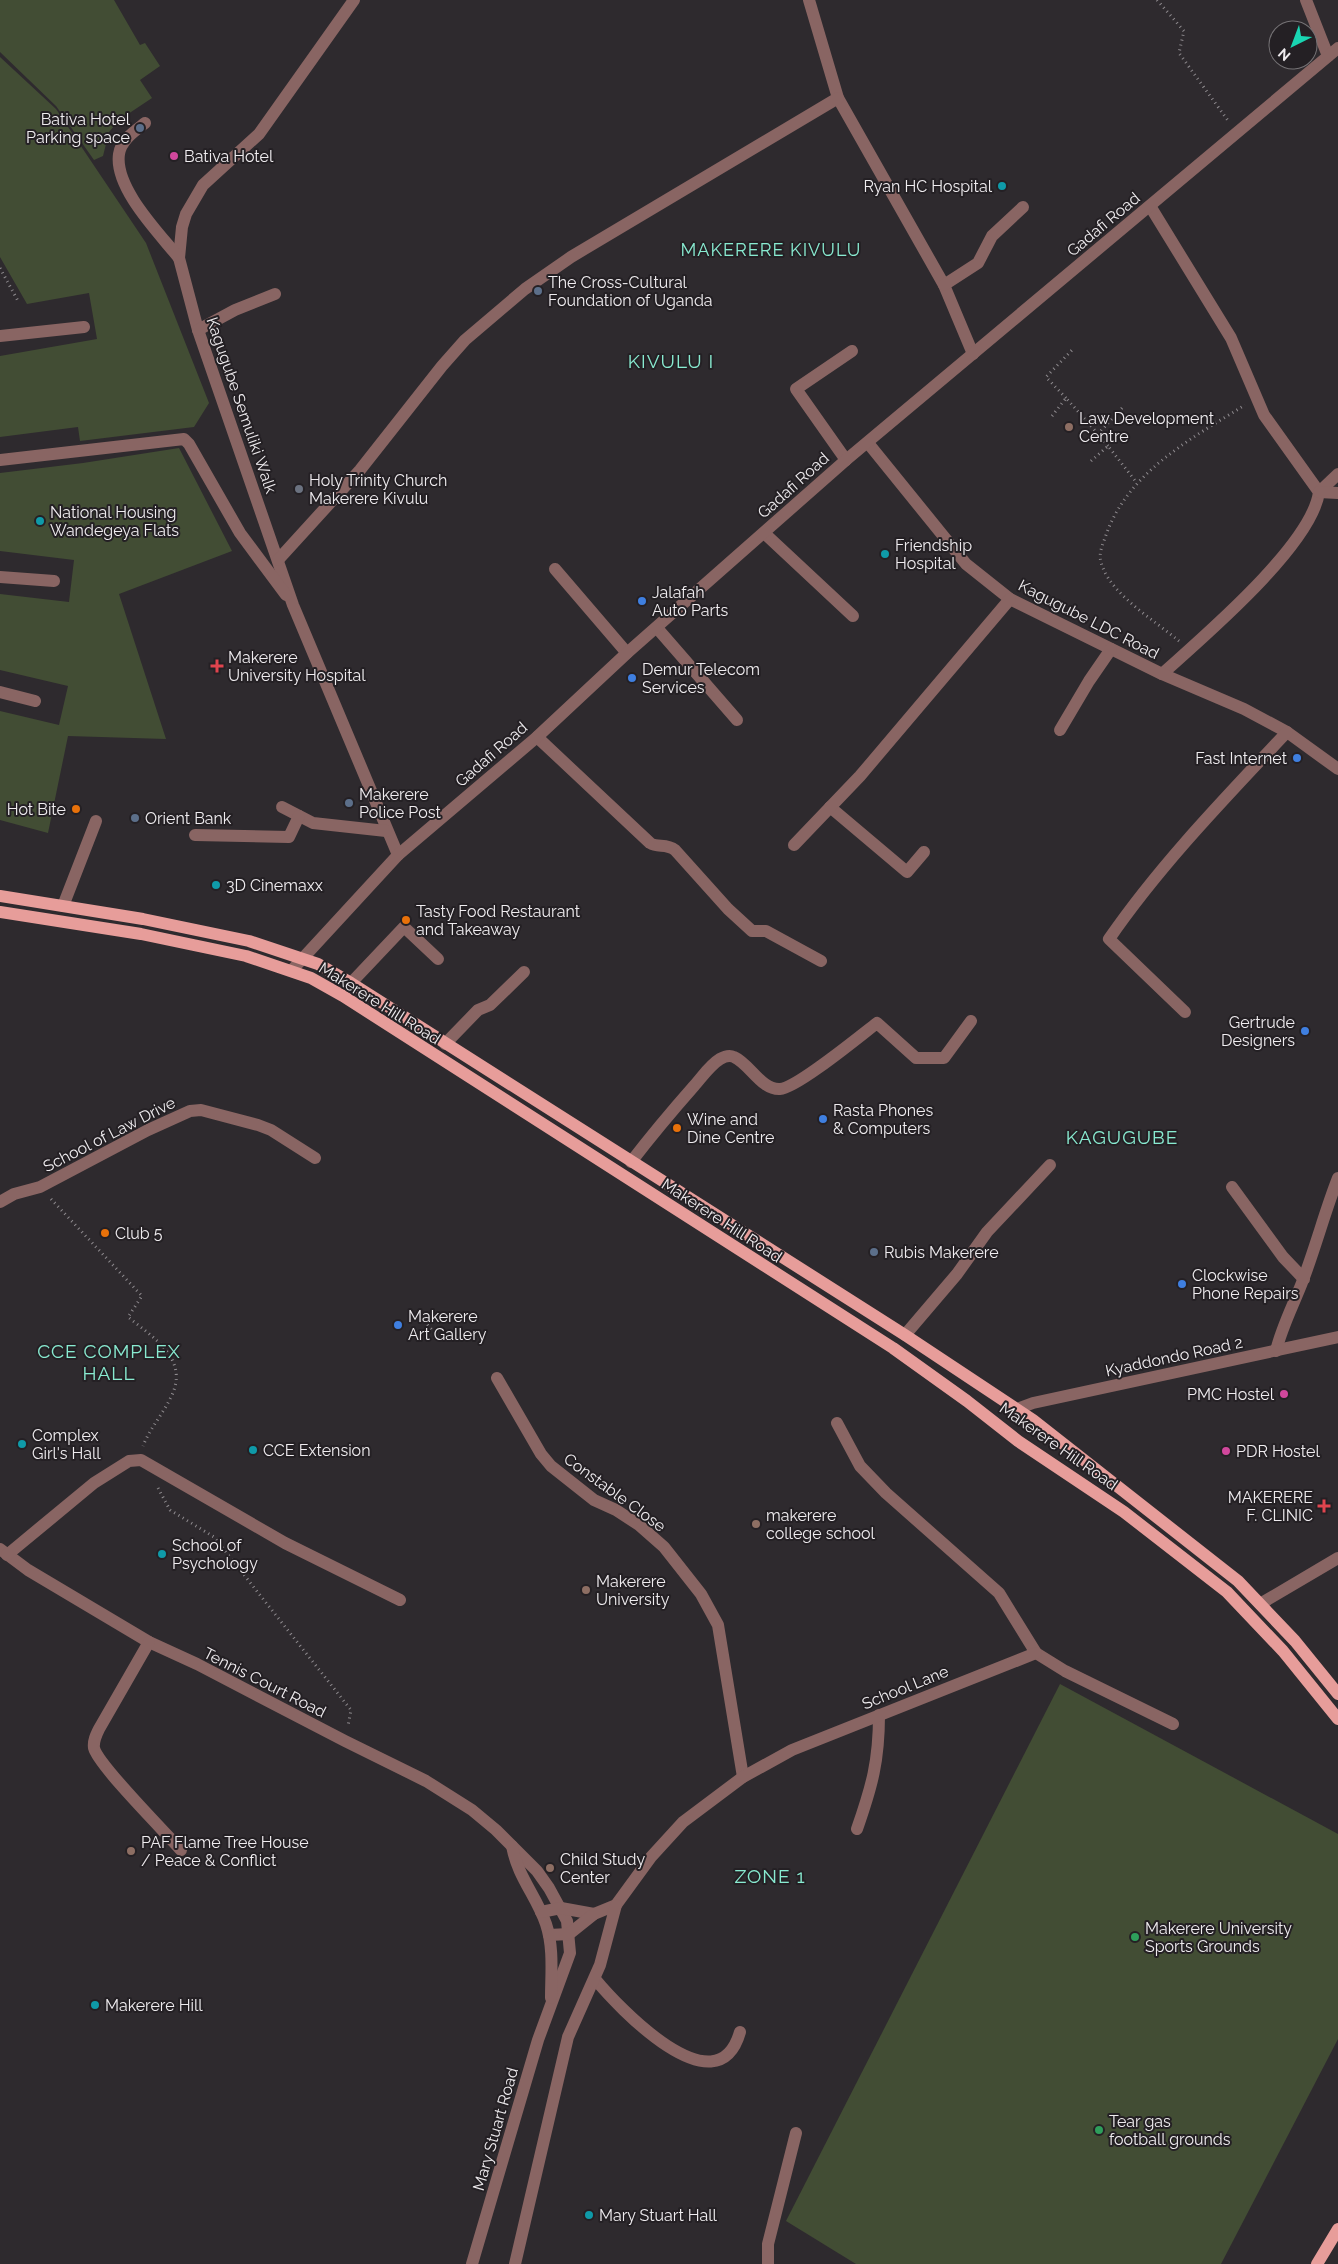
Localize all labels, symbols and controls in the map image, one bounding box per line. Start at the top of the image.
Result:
north arrow [1268,20,1318,70]
text: N [1275,45,1294,64]
place label: Bativa Hotel Parking space [26,110,131,147]
marker: Bativa Hotel Parking space [134,122,146,134]
place label: Bativa Hotel [184,147,274,166]
marker: Bativa Hotel [168,150,180,162]
place label: Ryan HC Hospital [863,177,993,196]
marker: Ryan HC Hospital [996,180,1008,192]
street label: Gadafi Road [1063,188,1144,260]
district label: MAKERERE KIVULU [681,239,861,260]
place label: The Cross-Cultural Foundation of Uganda [548,273,713,310]
marker: The Cross-Cultural Foundation of Uganda [532,285,544,297]
street label: Kagugube Semuliki Walk [202,314,281,496]
district label: KIVULU I [628,350,714,372]
place label: Law Development Centre [1079,409,1215,446]
marker: Law Development Centre [1063,421,1075,433]
street label: Gadafi Road [754,448,833,522]
place label: Holy Trinity Church Makerere Kivulu [309,471,447,508]
marker: Holy Trinity Church Makerere Kivulu [293,483,305,495]
place label: National Housing Wandegeya Flats [50,503,179,540]
marker: National Housing Wandegeya Flats [34,515,46,527]
place label: Friendship Hospital [895,536,972,573]
marker: Friendship Hospital [879,548,891,560]
street label: Kagugube LDC Road [1015,576,1162,663]
place label: Jalafah Auto Parts [652,583,729,620]
marker: Jalafah Auto Parts [636,595,648,607]
place label: Makerere University Hospital [228,648,366,685]
marker: Makerere University Hospital [210,659,224,673]
place label: Demur Telecom Services [642,660,760,697]
marker: Demur Telecom Services [626,672,638,684]
street label: Gadafi Road [451,718,531,791]
place label: Fast Internet [1195,749,1288,768]
marker: Fast Internet [1291,752,1303,764]
place label: Makerere Police Post [359,785,441,822]
marker: Makerere Police Post [343,797,355,809]
place label: Hot Bite [7,800,66,819]
marker: Hot Bite [70,803,82,815]
place label: Orient Bank [145,809,232,828]
marker: Orient Bank [129,812,141,824]
place label: 3D Cinemaxx [226,876,323,895]
marker: 3D Cinemaxx [210,879,222,891]
place label: Tasty Food Restaurant and Takeaway [416,902,581,939]
marker: Tasty Food Restaurant and Takeaway [400,914,412,926]
street label: Makerere Hill Road [315,958,444,1049]
place label: Gertrude Designers [1221,1013,1295,1050]
marker: Gertrude Designers [1299,1025,1311,1037]
street label: School of Law Drive [40,1093,179,1176]
place label: Rasta Phones & Computers [833,1101,933,1138]
place label: Wine and Dine Centre [687,1110,774,1147]
marker: Rasta Phones & Computers [817,1113,829,1125]
marker: Wine and Dine Centre [671,1122,683,1134]
district label: KAGUGUBE [1066,1126,1178,1148]
street label: Makerere Hill Road [658,1174,786,1266]
place label: Club 5 [115,1224,163,1243]
marker: Club 5 [99,1227,111,1239]
place label: Rubis Makerere [884,1243,999,1262]
marker: Rubis Makerere [868,1246,880,1258]
place label: Clockwise Phone Repairs [1192,1266,1299,1303]
marker: Clockwise Phone Repairs [1176,1278,1188,1290]
place label: Makerere Art Gallery [408,1307,487,1344]
marker: Makerere Art Gallery [392,1319,404,1331]
street label: Kyaddondo Road 2 [1104,1333,1245,1380]
district label: CCE COMPLEX HALL [37,1340,181,1384]
place label: PMC Hostel [1187,1385,1275,1404]
marker: PMC Hostel [1278,1388,1290,1400]
street label: Makerere Hill Road [996,1399,1121,1494]
place label: Complex Girl's Hall [32,1426,101,1463]
marker: Complex Girl's Hall [16,1438,28,1450]
place label: CCE Extension [263,1441,370,1460]
place label: PDR Hostel [1236,1442,1320,1461]
marker: CCE Extension [247,1444,259,1456]
marker: PDR Hostel [1220,1445,1232,1457]
street label: Constable Close [560,1449,669,1536]
place label: MAKERERE F. CLINIC [1228,1488,1313,1525]
marker: MAKERERE F. CLINIC [1317,1499,1331,1513]
place label: makerere college school [766,1506,876,1543]
marker: makerere college school [750,1518,762,1530]
place label: School of Psychology [172,1536,258,1573]
marker: School of Psychology [156,1548,168,1560]
place label: Makerere University [596,1572,670,1609]
marker: Makerere University [580,1584,592,1596]
street label: Tennis Court Road [200,1643,329,1722]
street label: School Lane [859,1661,951,1713]
place label: PAF Flame Tree House / Peace & Conflict [141,1833,309,1870]
marker: PAF Flame Tree House / Peace & Conflict [125,1845,137,1857]
place label: Child Study Center [560,1850,646,1887]
marker: Child Study Center [544,1862,556,1874]
district label: ZONE 1 [734,1865,806,1887]
place label: Makerere University Sports Grounds [1145,1919,1292,1956]
marker: Makerere University Sports Grounds [1129,1931,1141,1943]
place label: Makerere Hill [105,1996,203,2015]
marker: Makerere Hill [89,1999,101,2011]
street label: Mary Stuart Road [469,2065,522,2193]
place label: Tear gas football grounds [1109,2112,1231,2149]
marker: Tear gas football grounds [1093,2124,1105,2136]
place label: Mary Stuart Hall [599,2206,718,2225]
marker: Mary Stuart Hall [583,2209,595,2221]

